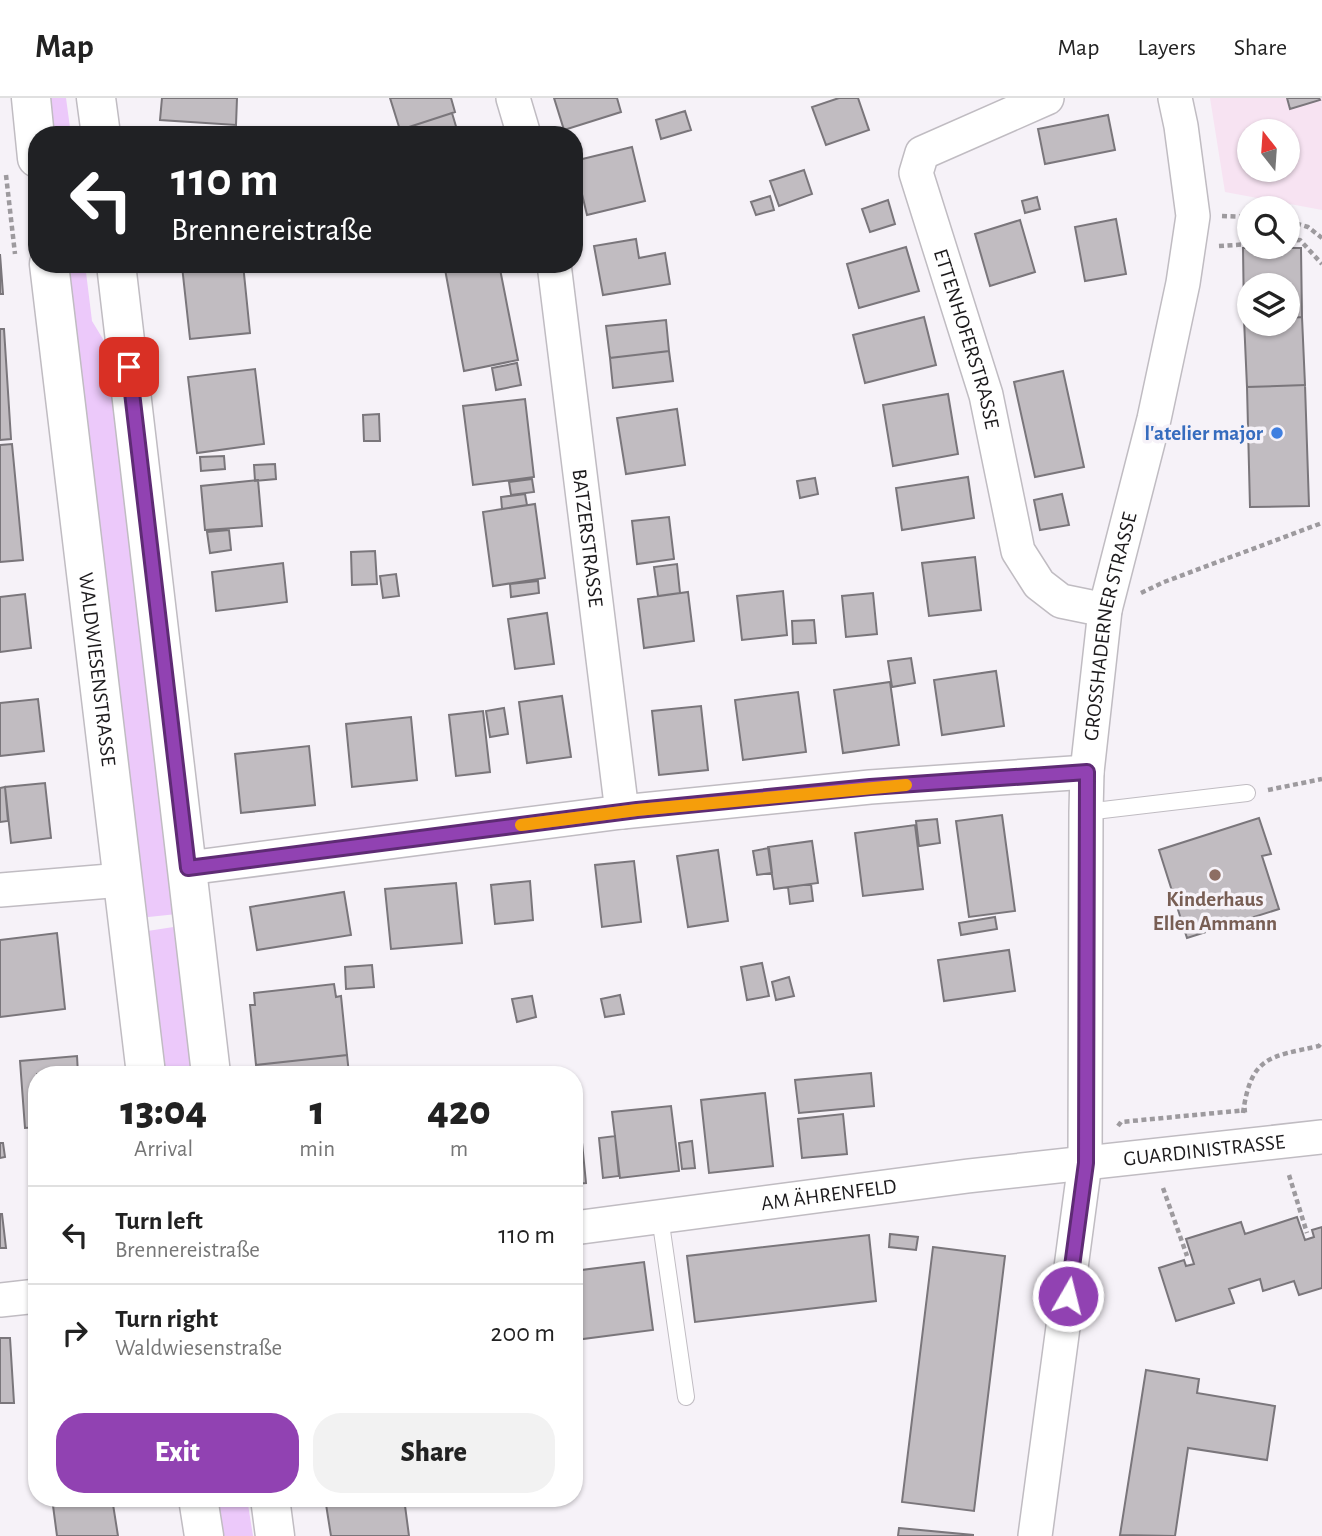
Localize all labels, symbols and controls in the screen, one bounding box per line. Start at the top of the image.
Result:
text: Map [35,31,94,64]
text: Map [1057,36,1099,60]
text: Layers [1137,36,1196,60]
text: Share [1234,36,1287,60]
north arrow [1237,119,1300,182]
map controls [1237,119,1300,336]
icon: left [56,154,147,245]
text: 110 m [171,156,279,205]
button: search [1237,196,1300,259]
text: Brennereistraße [171,214,373,246]
street label: ETTENHOFERSTRASSE [930,246,1003,431]
button: layers [1237,273,1300,336]
pin [99,337,159,397]
icon: arrive [110,348,148,386]
place label: l'atelier major [1145,423,1264,444]
marker: l'atelier major [1269,425,1285,441]
street label: BATZERSTRASSE [569,468,607,608]
street label: GROSSHADERNER STRASSE [1080,510,1140,742]
street label: WALDWIESENSTRASSE [75,571,120,767]
marker: Kinderhaus Ellen Ammann [1207,867,1223,883]
place label: Kinderhaus Ellen Ammann [1153,889,1277,934]
text: 13:04 [120,1090,207,1132]
text: 1 [309,1090,325,1132]
text: 420 [427,1090,491,1132]
street label: GUARDINISTRASSE [1122,1131,1286,1169]
text: Arrival [134,1138,193,1161]
text: min [299,1138,335,1161]
text: m [450,1138,468,1161]
street label: AM ÄHRENFELD [760,1175,898,1214]
text: Turn left [115,1208,203,1234]
icon: left [56,1216,94,1254]
text: 110 m [498,1222,555,1248]
text: Brennereistraße [115,1239,260,1262]
position arrow [1031,1259,1105,1333]
text: Turn right [115,1306,218,1332]
icon: right [56,1314,94,1352]
text: 200 m [491,1320,555,1346]
text: Waldwiesenstraße [115,1337,282,1360]
button: Exit [56,1413,299,1493]
button: Share [313,1413,555,1493]

